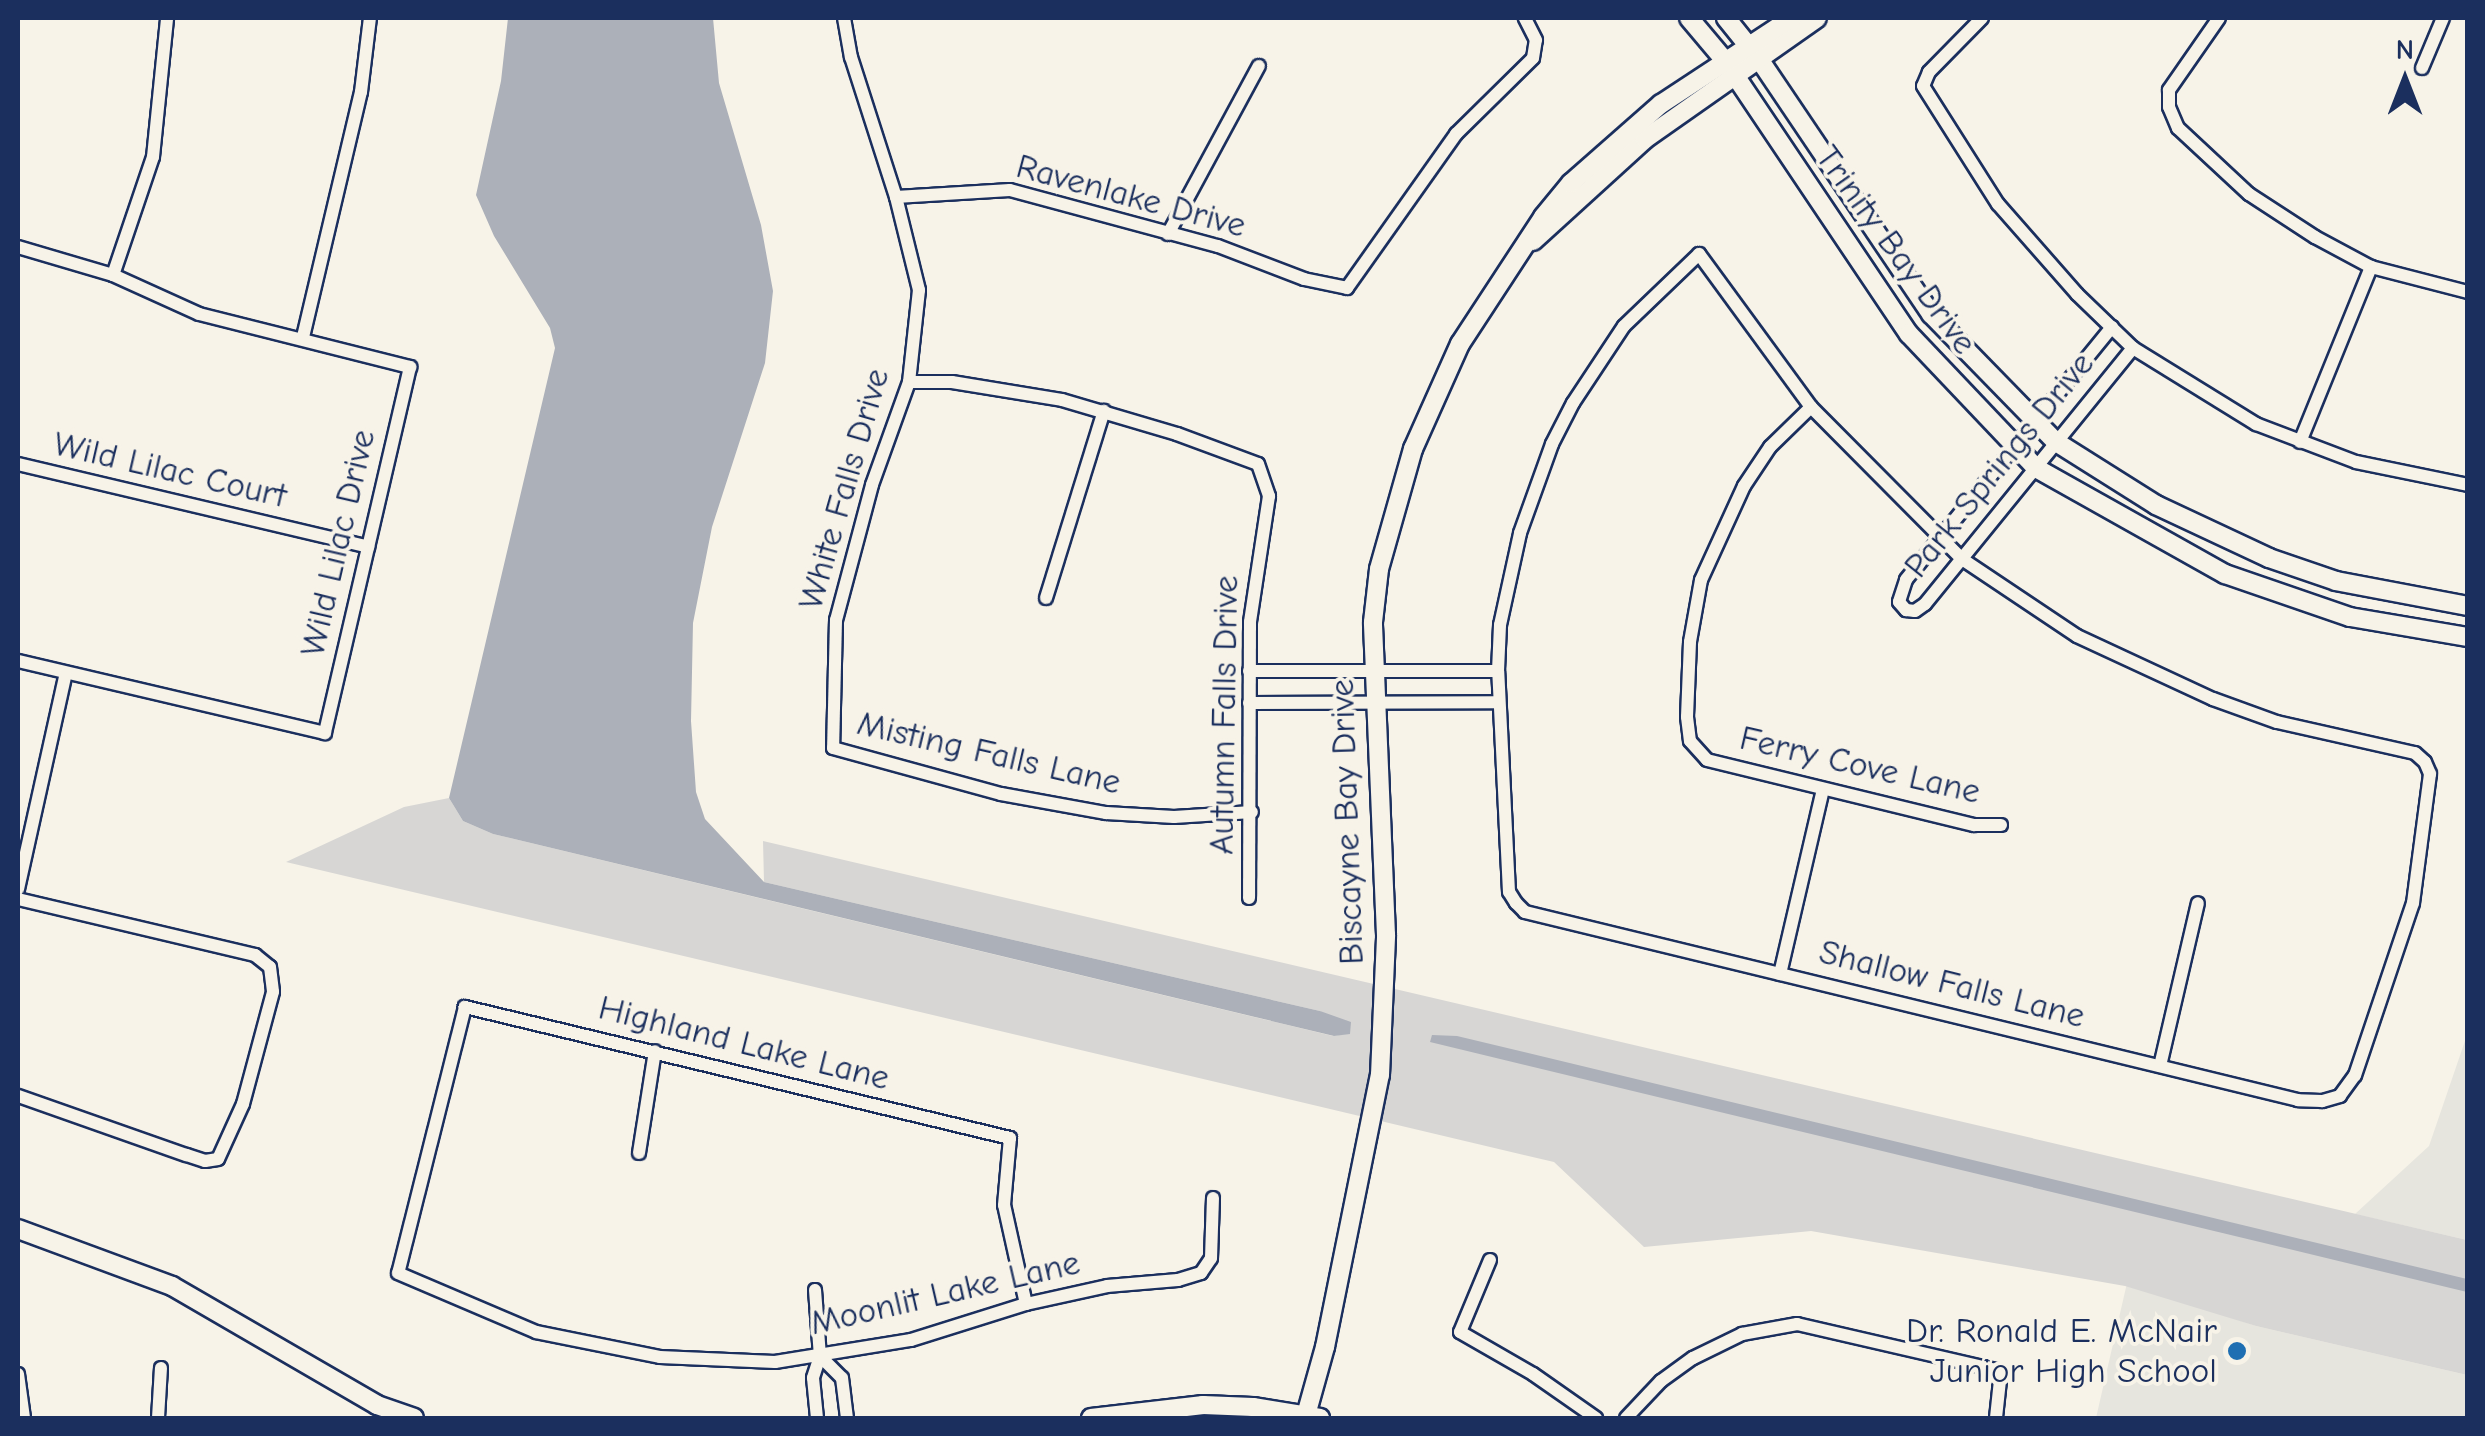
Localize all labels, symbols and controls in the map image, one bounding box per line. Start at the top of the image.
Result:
north arrow [2355,30,2455,130]
text: N [2396,34,2414,66]
street label: Trinity Bay Drive [1806,138,1986,362]
street label: Ravenlake Drive [1012,145,1250,247]
street label: Park Springs Drive [1895,344,2103,586]
street label: White Falls Drive [790,364,898,614]
street label: Wild Lilac Court [49,423,291,517]
street label: Wild Lilac Drive [292,426,384,660]
street label: Autumn Falls Drive [1201,575,1247,855]
street label: Biscayne Bay Drive [1321,679,1373,965]
street label: Misting Falls Lane [853,702,1125,804]
street label: Ferry Cove Lane [1736,717,1984,813]
street label: Shallow Falls Lane [1815,931,2089,1037]
street label: Highland Lake Lane [594,987,894,1099]
street label: Moonlit Lake Lane [806,1242,1084,1344]
place label: Dr. Ronald E. McNair Junior High School [1906,1310,2217,1392]
marker: Dr. Ronald E. McNair Junior High School [2226,1340,2248,1362]

